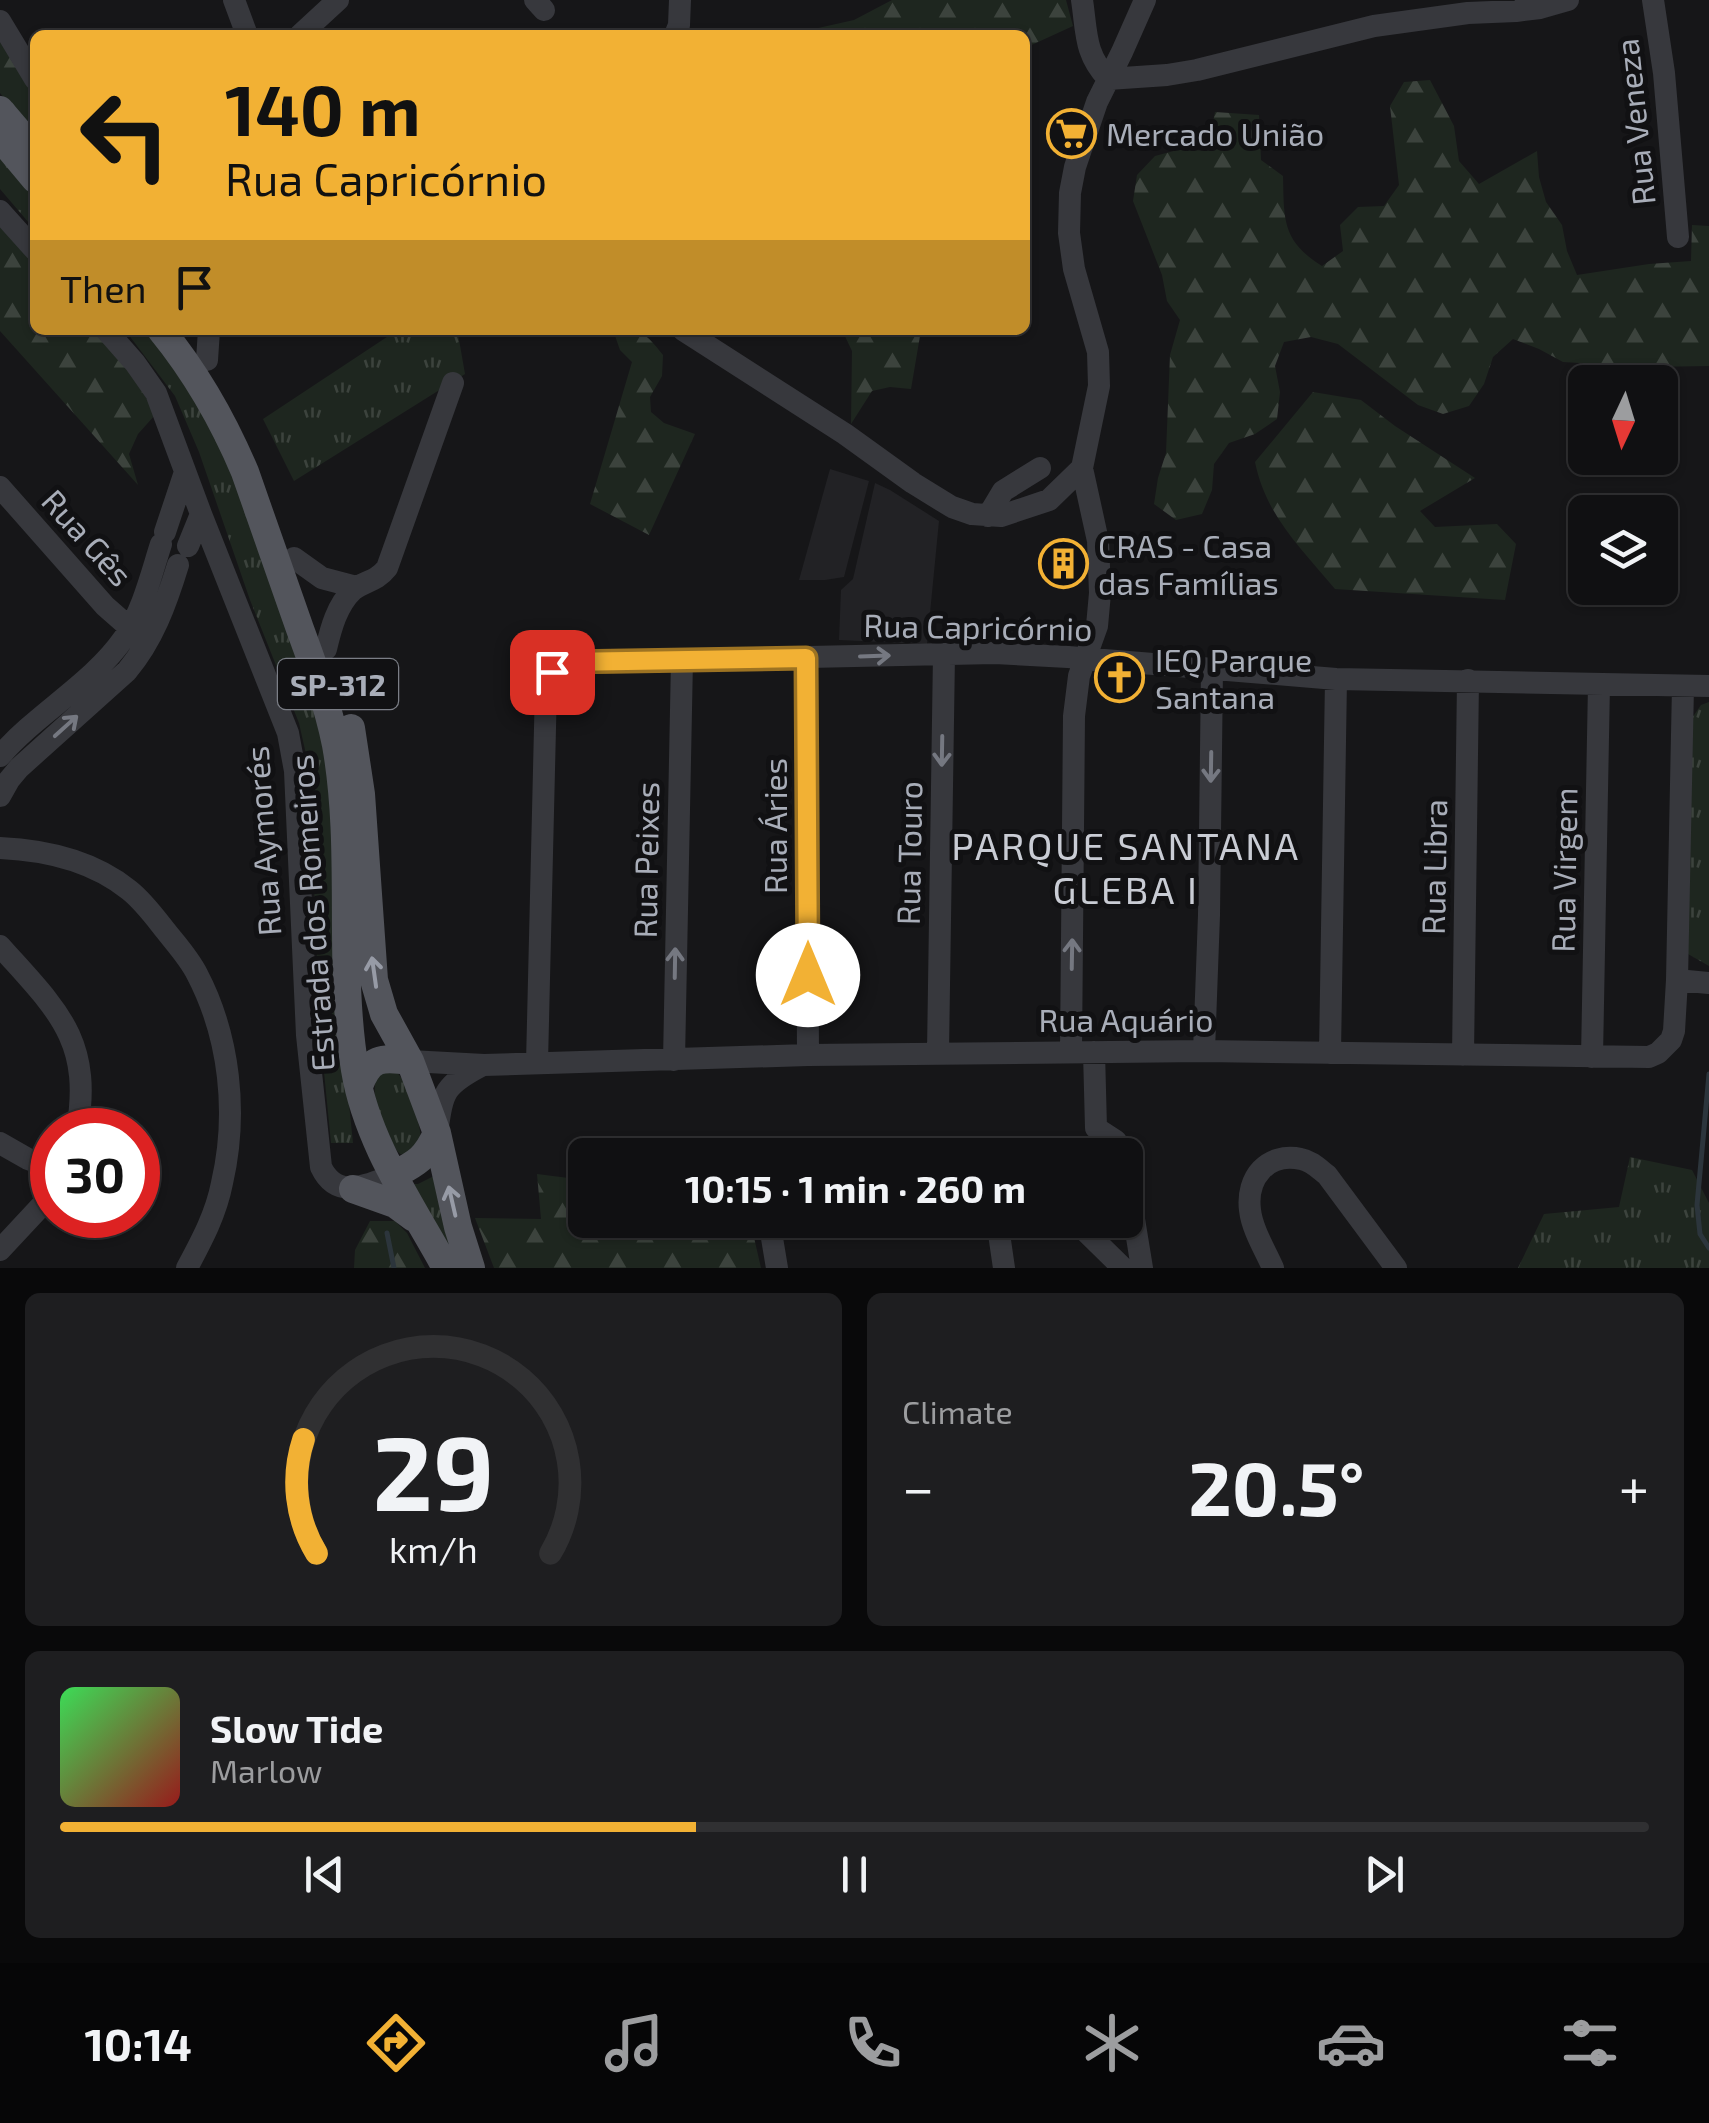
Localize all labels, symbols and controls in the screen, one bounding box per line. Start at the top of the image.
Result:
street label: Rua Veneza [1606,37,1662,207]
text: 140 m [225,66,421,150]
icon: left [60,70,190,200]
supermarket icon: Mercado União [1045,107,1097,159]
place label: Mercado União [1106,114,1324,152]
text: Rua Capricórnio [225,151,547,205]
icon: arrive [167,260,222,315]
text: Then [60,265,147,311]
north arrow [1568,365,1678,475]
map controls [1568,365,1678,605]
street label: Rua Gês [35,481,141,593]
button: layers [1568,495,1678,605]
place label: CRAS - Casa das Famílias [1098,526,1279,601]
building icon: CRAS - Casa das Famílias [1037,537,1089,589]
street label: Rua Capricórnio [863,605,1093,647]
pin [510,630,595,715]
place label: IEQ Parque Santana [1155,640,1312,715]
icon: arrive [525,645,580,700]
one-way arrow [858,646,890,665]
church icon: IEQ Parque Santana [1094,651,1146,703]
road number: SP-312 [278,659,398,709]
one-way arrow [53,714,78,737]
one-way arrow [933,735,952,767]
street label: Rua Aymorés [236,745,288,937]
one-way arrow [1201,750,1220,782]
street label: Estrada dos Romeiros [281,753,341,1073]
street label: Rua Áries [755,758,793,894]
street label: Rua Peixes [625,781,665,939]
street label: Rua Touro [888,781,928,925]
street label: Rua Virgem [1543,787,1583,953]
street label: Rua Libra [1413,799,1453,935]
district label: PARQUE SANTANA GLEBA I [951,822,1301,912]
position arrow [756,923,860,1027]
one-way arrow [1062,939,1082,972]
one-way arrow [666,947,685,979]
one-way arrow [364,956,382,989]
street label: Rua Aquário [1039,1000,1213,1038]
speed limit sign: 30 [30,1108,160,1238]
text: 10:15 · 1 min · 260 m [685,1165,1026,1211]
one-way arrow [442,1186,460,1218]
text: Climate [902,1392,1013,1430]
text: 29 [373,1407,494,1532]
text: 20.5° [1188,1441,1365,1531]
text: − [902,1453,934,1519]
text: + [1619,1453,1649,1519]
text: km/h [389,1527,478,1570]
text: Slow Tide [210,1705,383,1751]
text: Marlow [210,1751,322,1789]
icon: previous [297,1847,352,1902]
icon: pause [827,1847,882,1902]
icon: next [1357,1847,1412,1902]
icon: directions [361,2008,431,2078]
icon: music [599,2008,669,2078]
icon: phone [838,2008,908,2078]
icon: climate [1077,2008,1147,2078]
icon: car [1316,2008,1386,2078]
icon: filters [1555,2008,1625,2078]
text: 10:14 [84,2016,192,2070]

